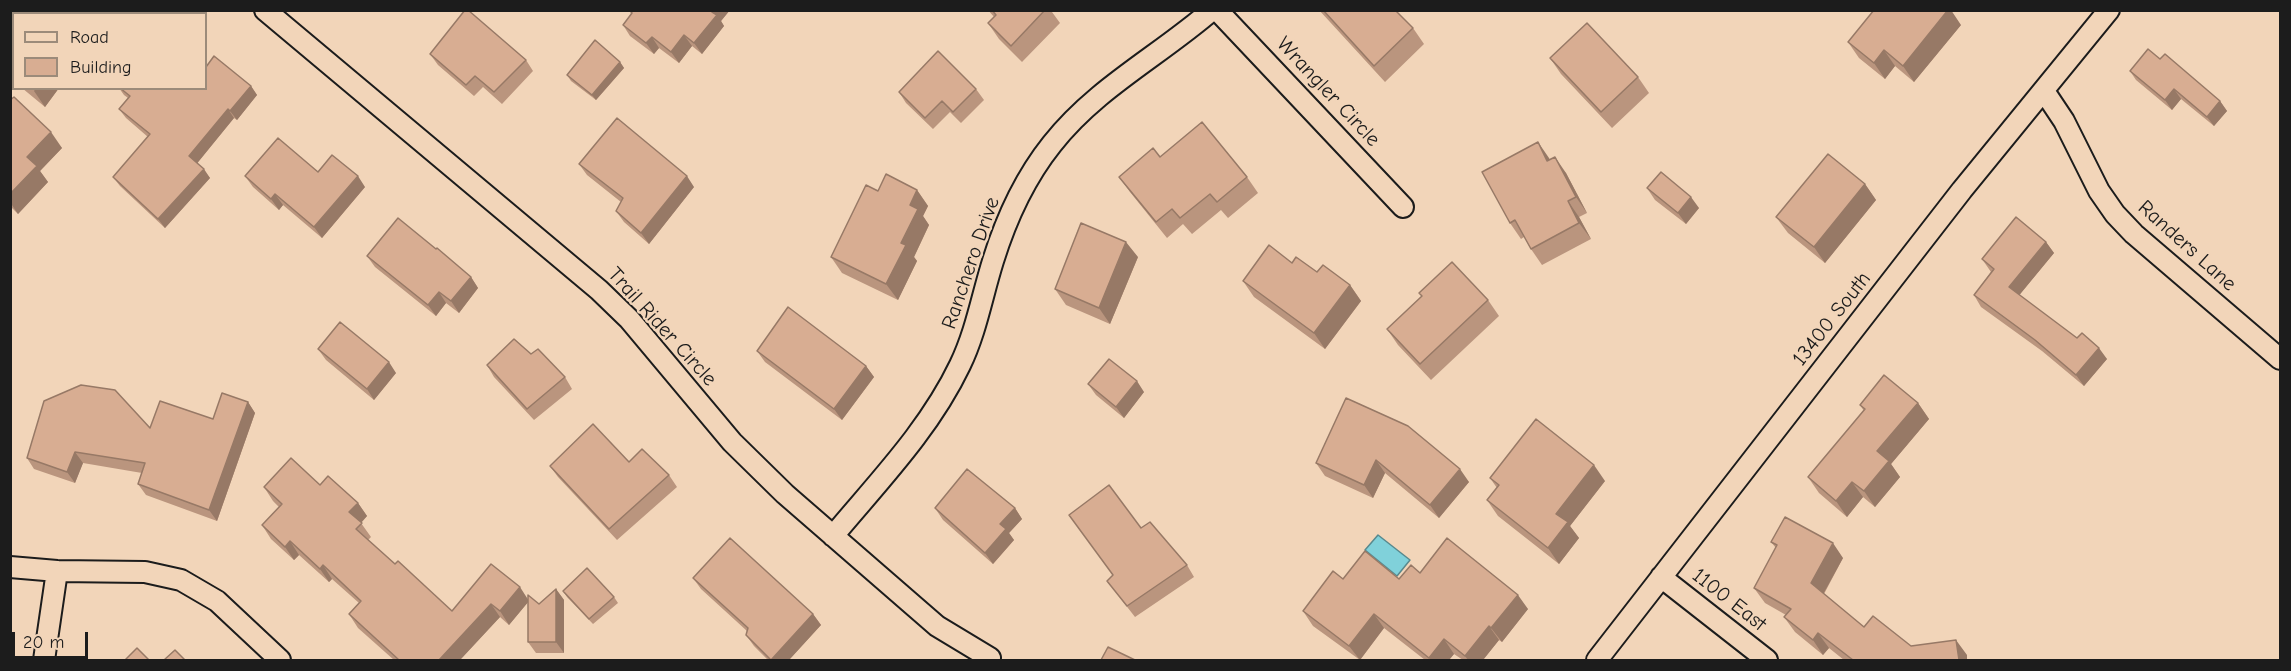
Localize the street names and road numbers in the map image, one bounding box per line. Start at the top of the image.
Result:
street label: Wrangler Circle [1271,32,1385,152]
street label: Ranchero Drive [937,194,1005,332]
street label: Randers Lane [2133,195,2241,297]
street label: Trail Rider Circle [602,262,722,392]
street label: 13400 South [1787,267,1877,371]
street label: 1100 East [1687,563,1771,637]

